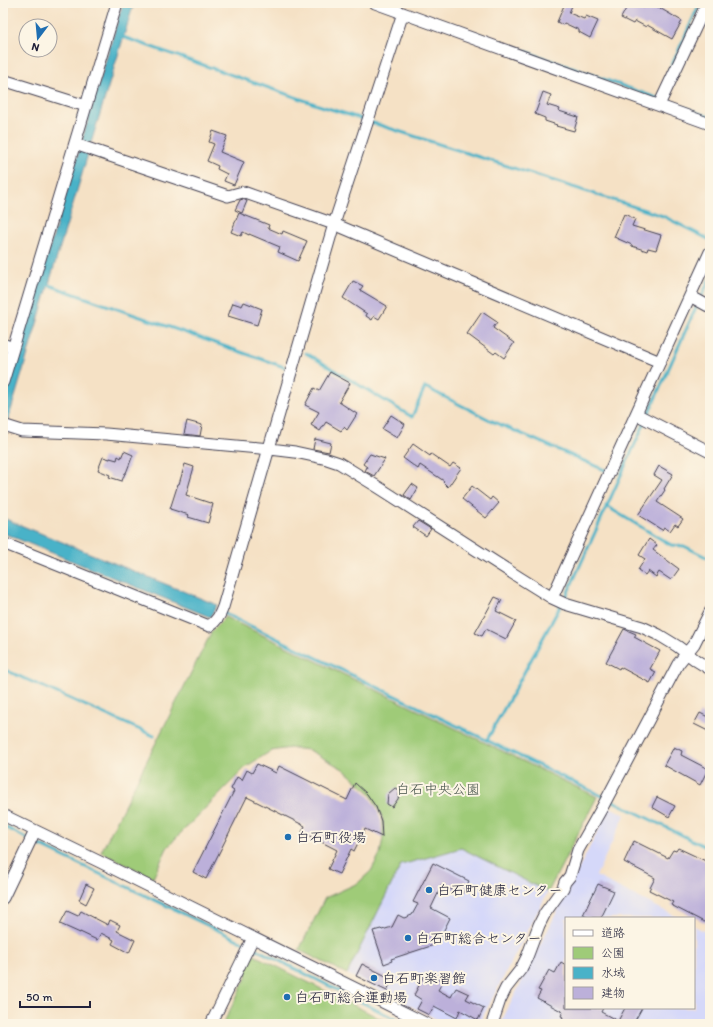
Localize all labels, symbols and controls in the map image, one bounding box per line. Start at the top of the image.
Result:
north arrow [18,18,58,58]
text: N [30,40,41,54]
park label: 白石中央公園 [396,781,480,798]
place label: 白石町役場 [296,829,366,846]
marker: 白石町役場 [283,832,293,842]
place label: 白石町健康センター [437,882,562,899]
marker: 白石町健康センター [424,885,434,895]
legend [565,917,695,1009]
text: 道路 [601,926,625,940]
place label: 白石町総合センター [416,930,541,947]
marker: 白石町総合センター [403,933,413,943]
text: 公園 [601,946,625,960]
text: 水域 [601,966,625,980]
place label: 白石町楽習館 [382,970,466,987]
marker: 白石町楽習館 [369,973,379,983]
scale bar [20,983,90,1009]
text: 建物 [601,986,625,1000]
place label: 白石町総合運動場 [295,989,407,1006]
text: 50 m [26,990,52,1004]
marker: 白石町総合運動場 [282,992,292,1002]

